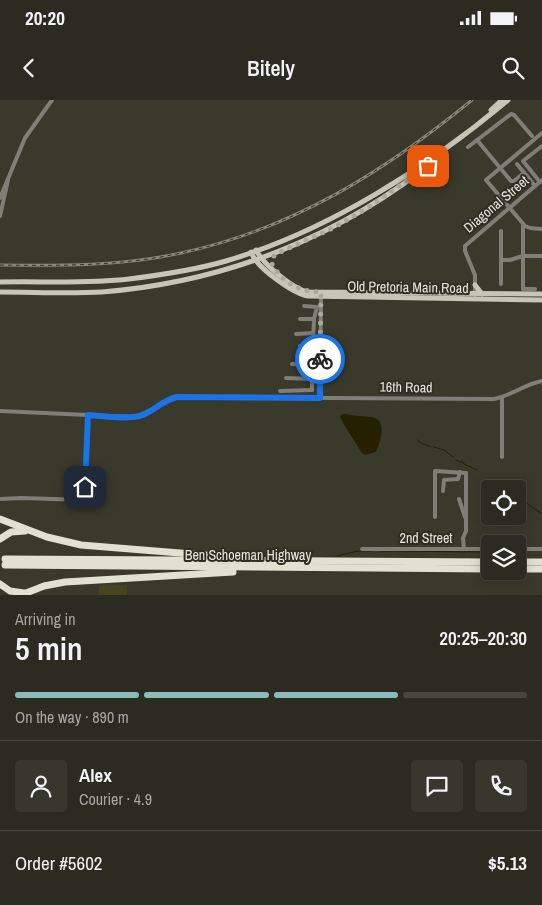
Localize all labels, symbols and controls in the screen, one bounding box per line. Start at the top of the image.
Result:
text: 20:20 [25,5,65,31]
text: Bitely [247,53,295,83]
icon: back [15,54,43,82]
icon: search [499,54,527,82]
pin [407,145,449,187]
icon: bag [414,152,442,180]
street label: Diagonal Street [460,171,532,237]
street label: Old Pretoria Main Road [347,277,469,297]
courier [295,334,345,384]
icon: bike [306,345,334,373]
street label: 16th Road [379,378,433,396]
pin [64,466,106,508]
icon: home [71,473,99,501]
map controls [481,480,526,580]
button: locate [481,480,526,525]
street label: 2nd Street [400,529,452,547]
button: layers [481,535,526,580]
street label: Ben Schoeman Highway [185,546,311,564]
text: Arriving in [15,608,76,630]
text: 20:25–20:30 [439,625,527,651]
text: 5 min [15,627,83,670]
text: On the way · 890 m [15,706,129,728]
button: person [15,760,67,812]
button: chat [411,760,463,812]
button: phone [475,760,527,812]
text: Alex [79,762,112,788]
text: Courier · 4.9 [79,788,152,810]
text: Order #5602 [15,850,102,876]
text: $5.13 [488,850,527,876]

